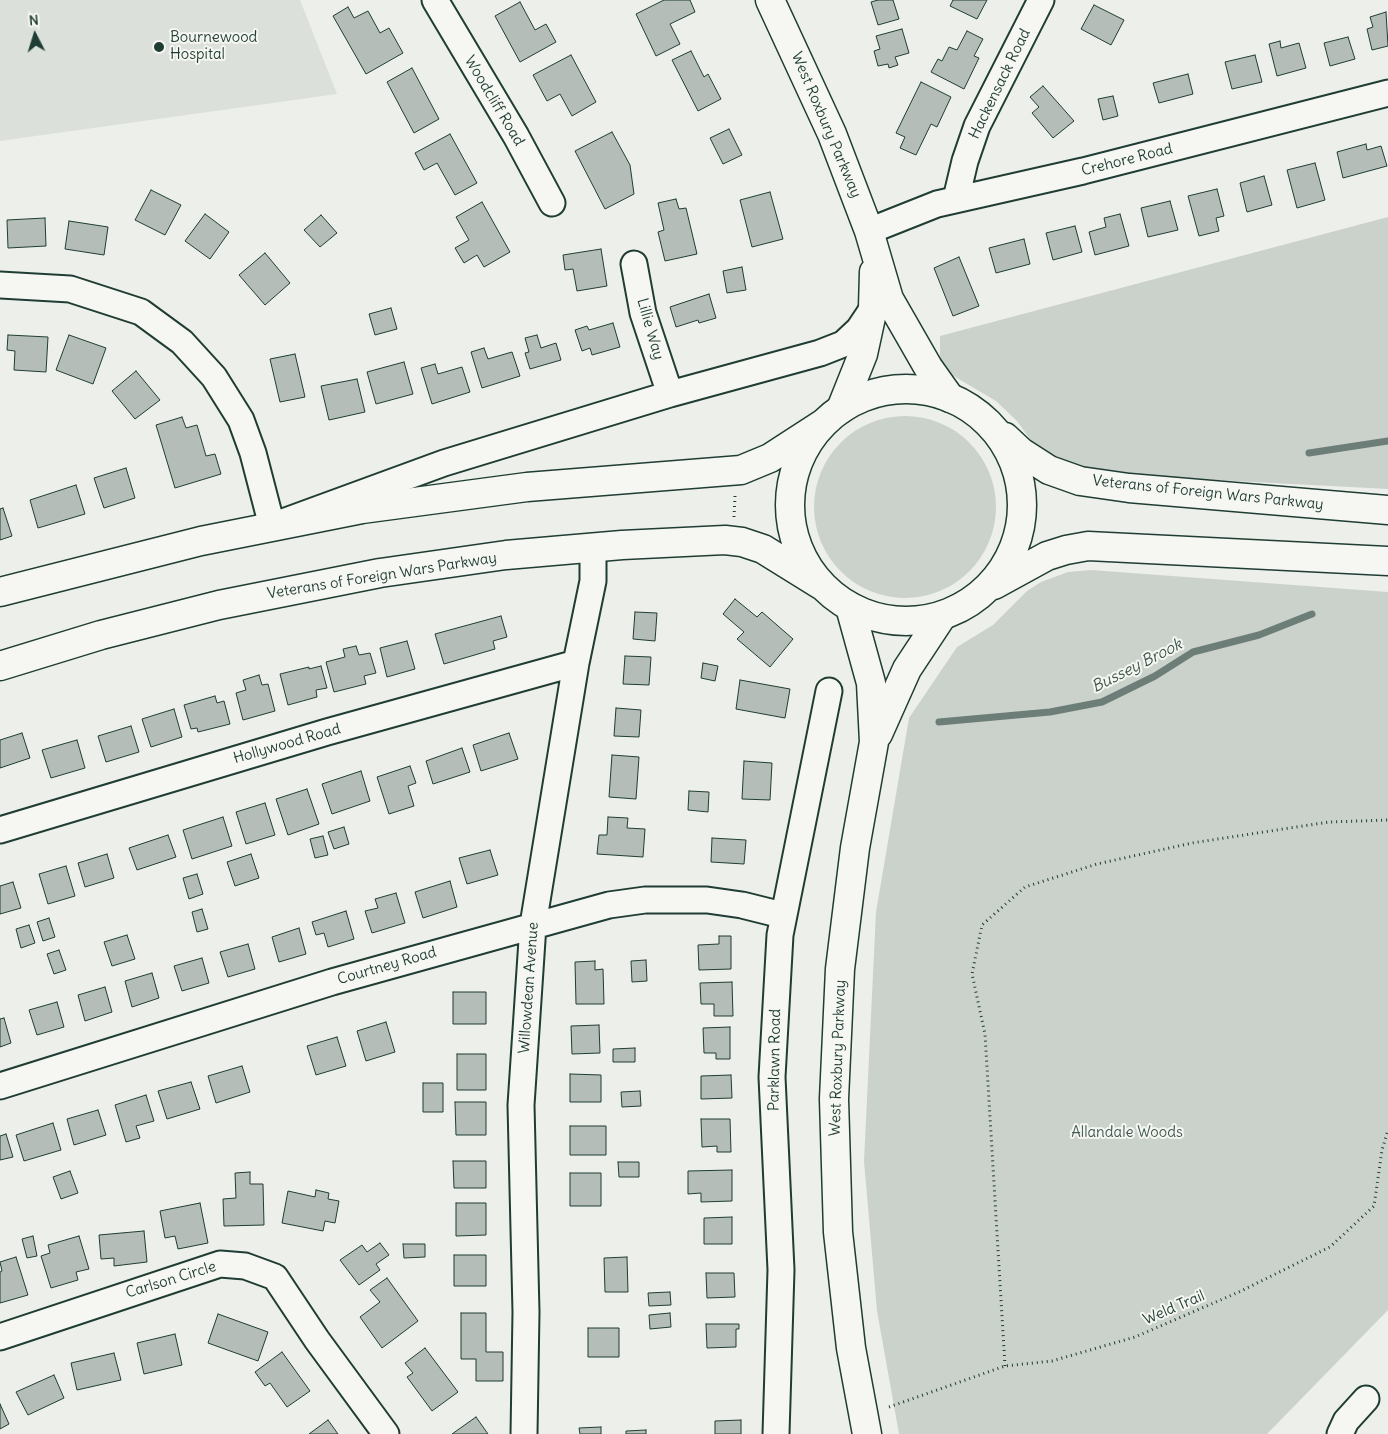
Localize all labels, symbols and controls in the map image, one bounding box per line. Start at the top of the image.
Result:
north arrow [10,10,60,60]
text: N [28,11,39,29]
street label: Hackensack Road [965,26,1035,142]
place label: Bournewood Hospital [170,29,257,64]
marker: Bournewood Hospital [152,40,166,54]
street label: West Roxbury Parkway [787,49,865,201]
street label: Woodcliff Road [460,53,528,149]
street label: Crehore Road [1080,140,1174,180]
street label: Lillie Way [633,296,667,362]
street label: Veterans of Foreign Wars Parkway [1092,472,1324,514]
street label: Veterans of Foreign Wars Parkway [266,549,498,603]
water label: Bussey Brook [1089,635,1185,697]
street label: Hollywood Road [231,720,343,768]
street label: Willowdean Avenue [515,922,543,1054]
street label: Courtney Road [335,943,439,989]
street label: West Roxbury Parkway [826,979,850,1137]
street label: Parklawn Road [765,1009,785,1111]
park label: Allandale Woods [1071,1124,1183,1142]
street label: Carlson Circle [124,1258,218,1302]
street label: Weld Trail [1141,1287,1207,1329]

